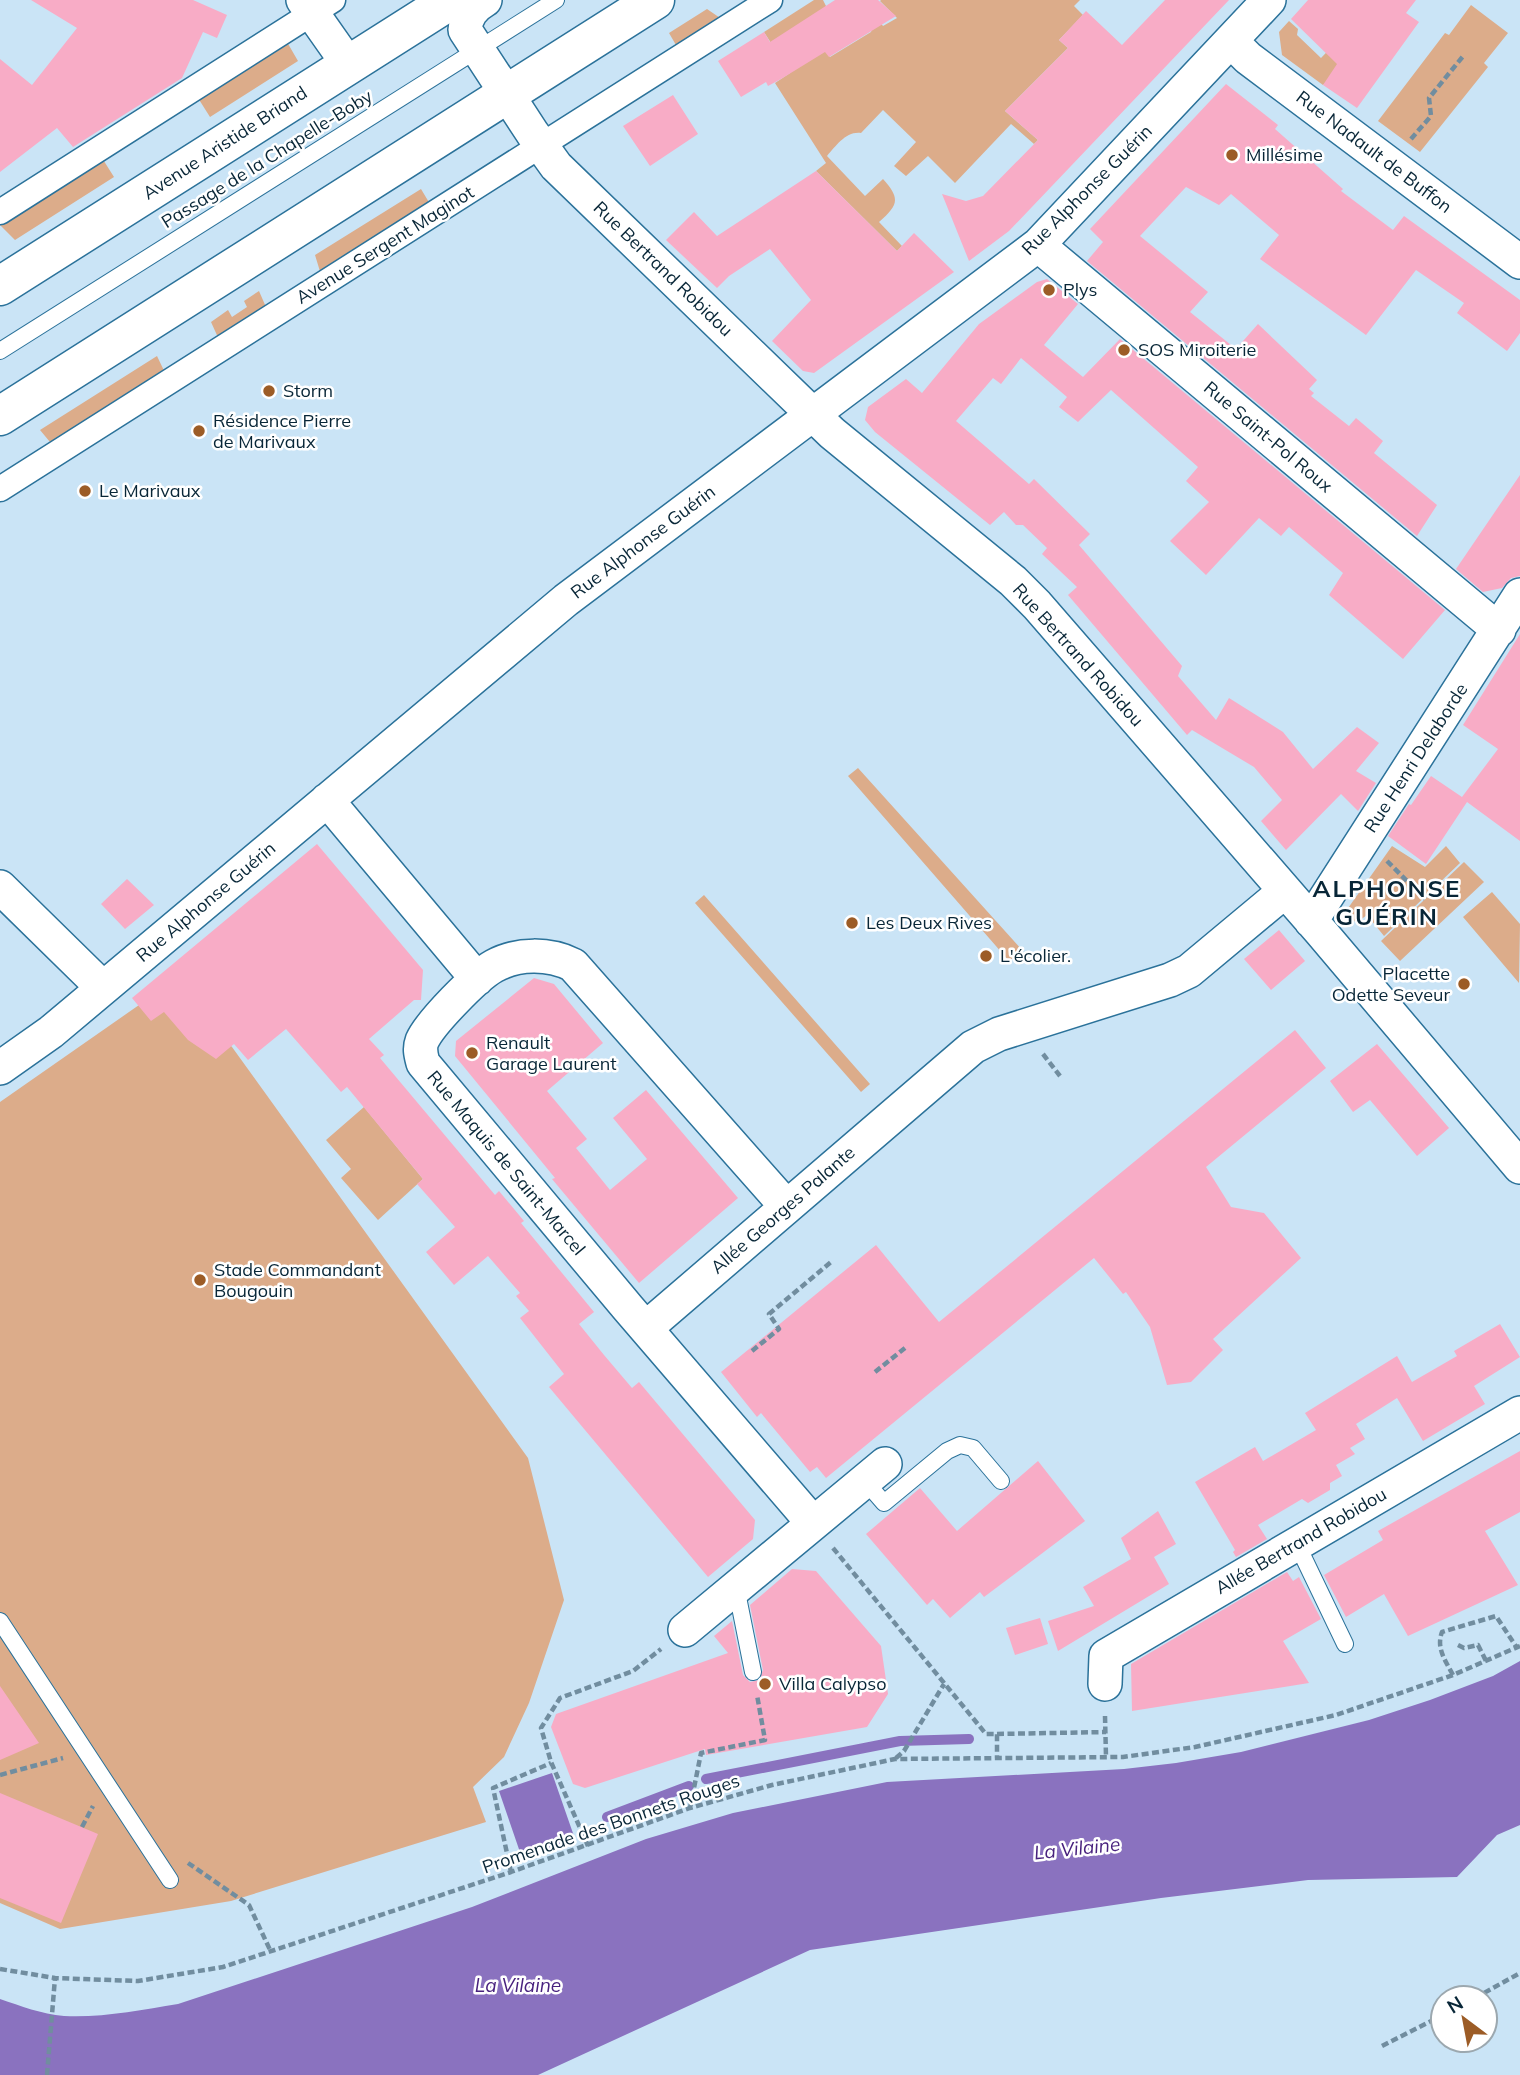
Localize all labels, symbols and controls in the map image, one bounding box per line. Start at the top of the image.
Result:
street label: Avenue Aristide Briand [138,81,311,204]
street label: Passage de la Chapelle-Boby [157,84,377,233]
street label: Rue Nadault de Buffon [1292,85,1457,218]
street label: Rue Alphonse Guérin [1017,120,1157,260]
place label: Millésime [1246,143,1323,166]
marker: Millésime [1224,147,1240,163]
street label: Avenue Sergent Maginot [292,180,478,309]
street label: Rue Bertrand Robidou [589,196,738,341]
place label: Plys [1063,278,1097,301]
marker: Plys [1041,282,1057,298]
place label: SOS Miroiterie [1138,338,1256,361]
marker: SOS Miroiterie [1116,342,1132,358]
street label: Rue Saint-Pol Roux [1199,376,1338,497]
place label: Storm [283,379,333,402]
marker: Storm [261,383,277,399]
place label: Résidence Pierre de Marivaux [213,409,351,453]
marker: Résidence Pierre de Marivaux [191,423,207,439]
place label: Le Marivaux [99,479,201,502]
street label: Rue Alphonse Guérin [566,480,720,603]
marker: Le Marivaux [77,483,93,499]
street label: Rue Bertrand Robidou [1008,578,1149,731]
street label: Rue Henri Delaborde [1359,679,1472,837]
street label: Rue Alphonse Guérin [131,837,280,967]
district label: ALPHONSE GUÉRIN [1313,873,1461,931]
place label: Les Deux Rives [866,911,992,934]
marker: Les Deux Rives [844,915,860,931]
place label: L'écolier. [1000,944,1071,967]
marker: L'écolier. [978,948,994,964]
place label: Placette Odette Seveur [1332,962,1450,1006]
marker: Placette Odette Seveur [1456,976,1472,992]
place label: Renault Garage Laurent [486,1031,617,1075]
marker: Renault Garage Laurent [464,1045,480,1061]
street label: Rue Maquis de Saint-Marcel [422,1066,590,1260]
street label: Allée Georges Palante [706,1141,860,1279]
place label: Stade Commandant Bougouin [214,1258,381,1302]
marker: Stade Commandant Bougouin [192,1272,208,1288]
street label: Allée Bertrand Robidou [1211,1482,1390,1599]
place label: Villa Calypso [779,1672,887,1695]
marker: Villa Calypso [757,1676,773,1692]
street label: Promenade des Bonnets Rouges [479,1769,743,1878]
water label: La Vilaine [1033,1832,1121,1864]
water label: La Vilaine [475,1973,561,1997]
north arrow [1429,1984,1499,2054]
text: N [1443,1991,1467,2019]

